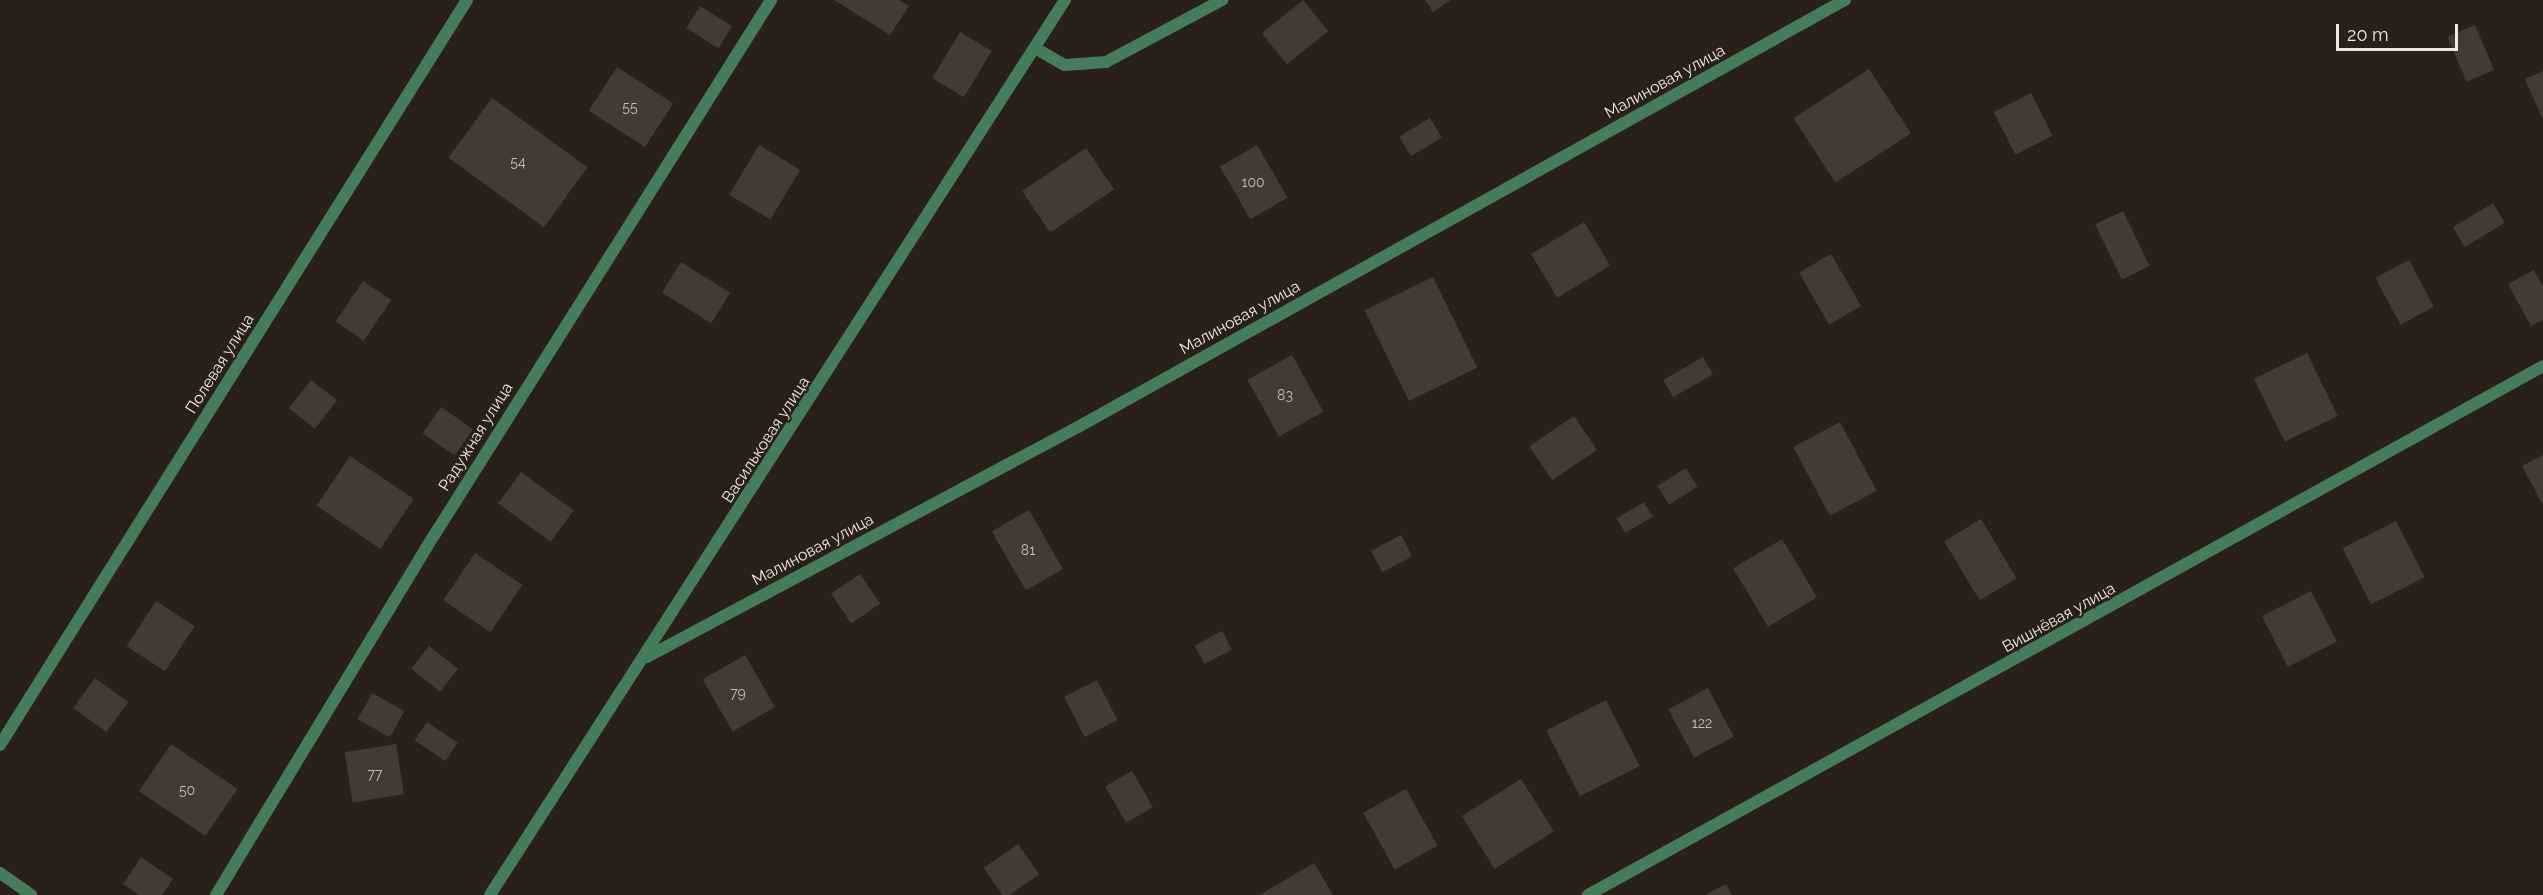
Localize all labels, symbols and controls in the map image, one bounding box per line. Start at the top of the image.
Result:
scale bar [2339,12,2460,50]
text: 20 m [2347,24,2389,45]
street label: Малиновая улица [1601,41,1729,123]
house number: 55 [622,99,638,115]
house number: 54 [510,154,526,170]
house number: 100 [1241,174,1265,190]
street label: Малиновая улица [1176,277,1304,359]
street label: Полевая улица [182,310,258,418]
street label: Васильковая улица [718,373,814,507]
street label: Радужная улица [435,379,517,495]
house number: 83 [1277,387,1293,403]
street label: Малиновая улица [749,510,877,590]
house number: 81 [1021,542,1035,558]
street label: Вишнёвая улица [1999,579,2119,657]
house number: 79 [730,685,746,701]
house number: 122 [1692,715,1712,731]
house number: 77 [368,766,382,782]
house number: 50 [179,782,195,798]

